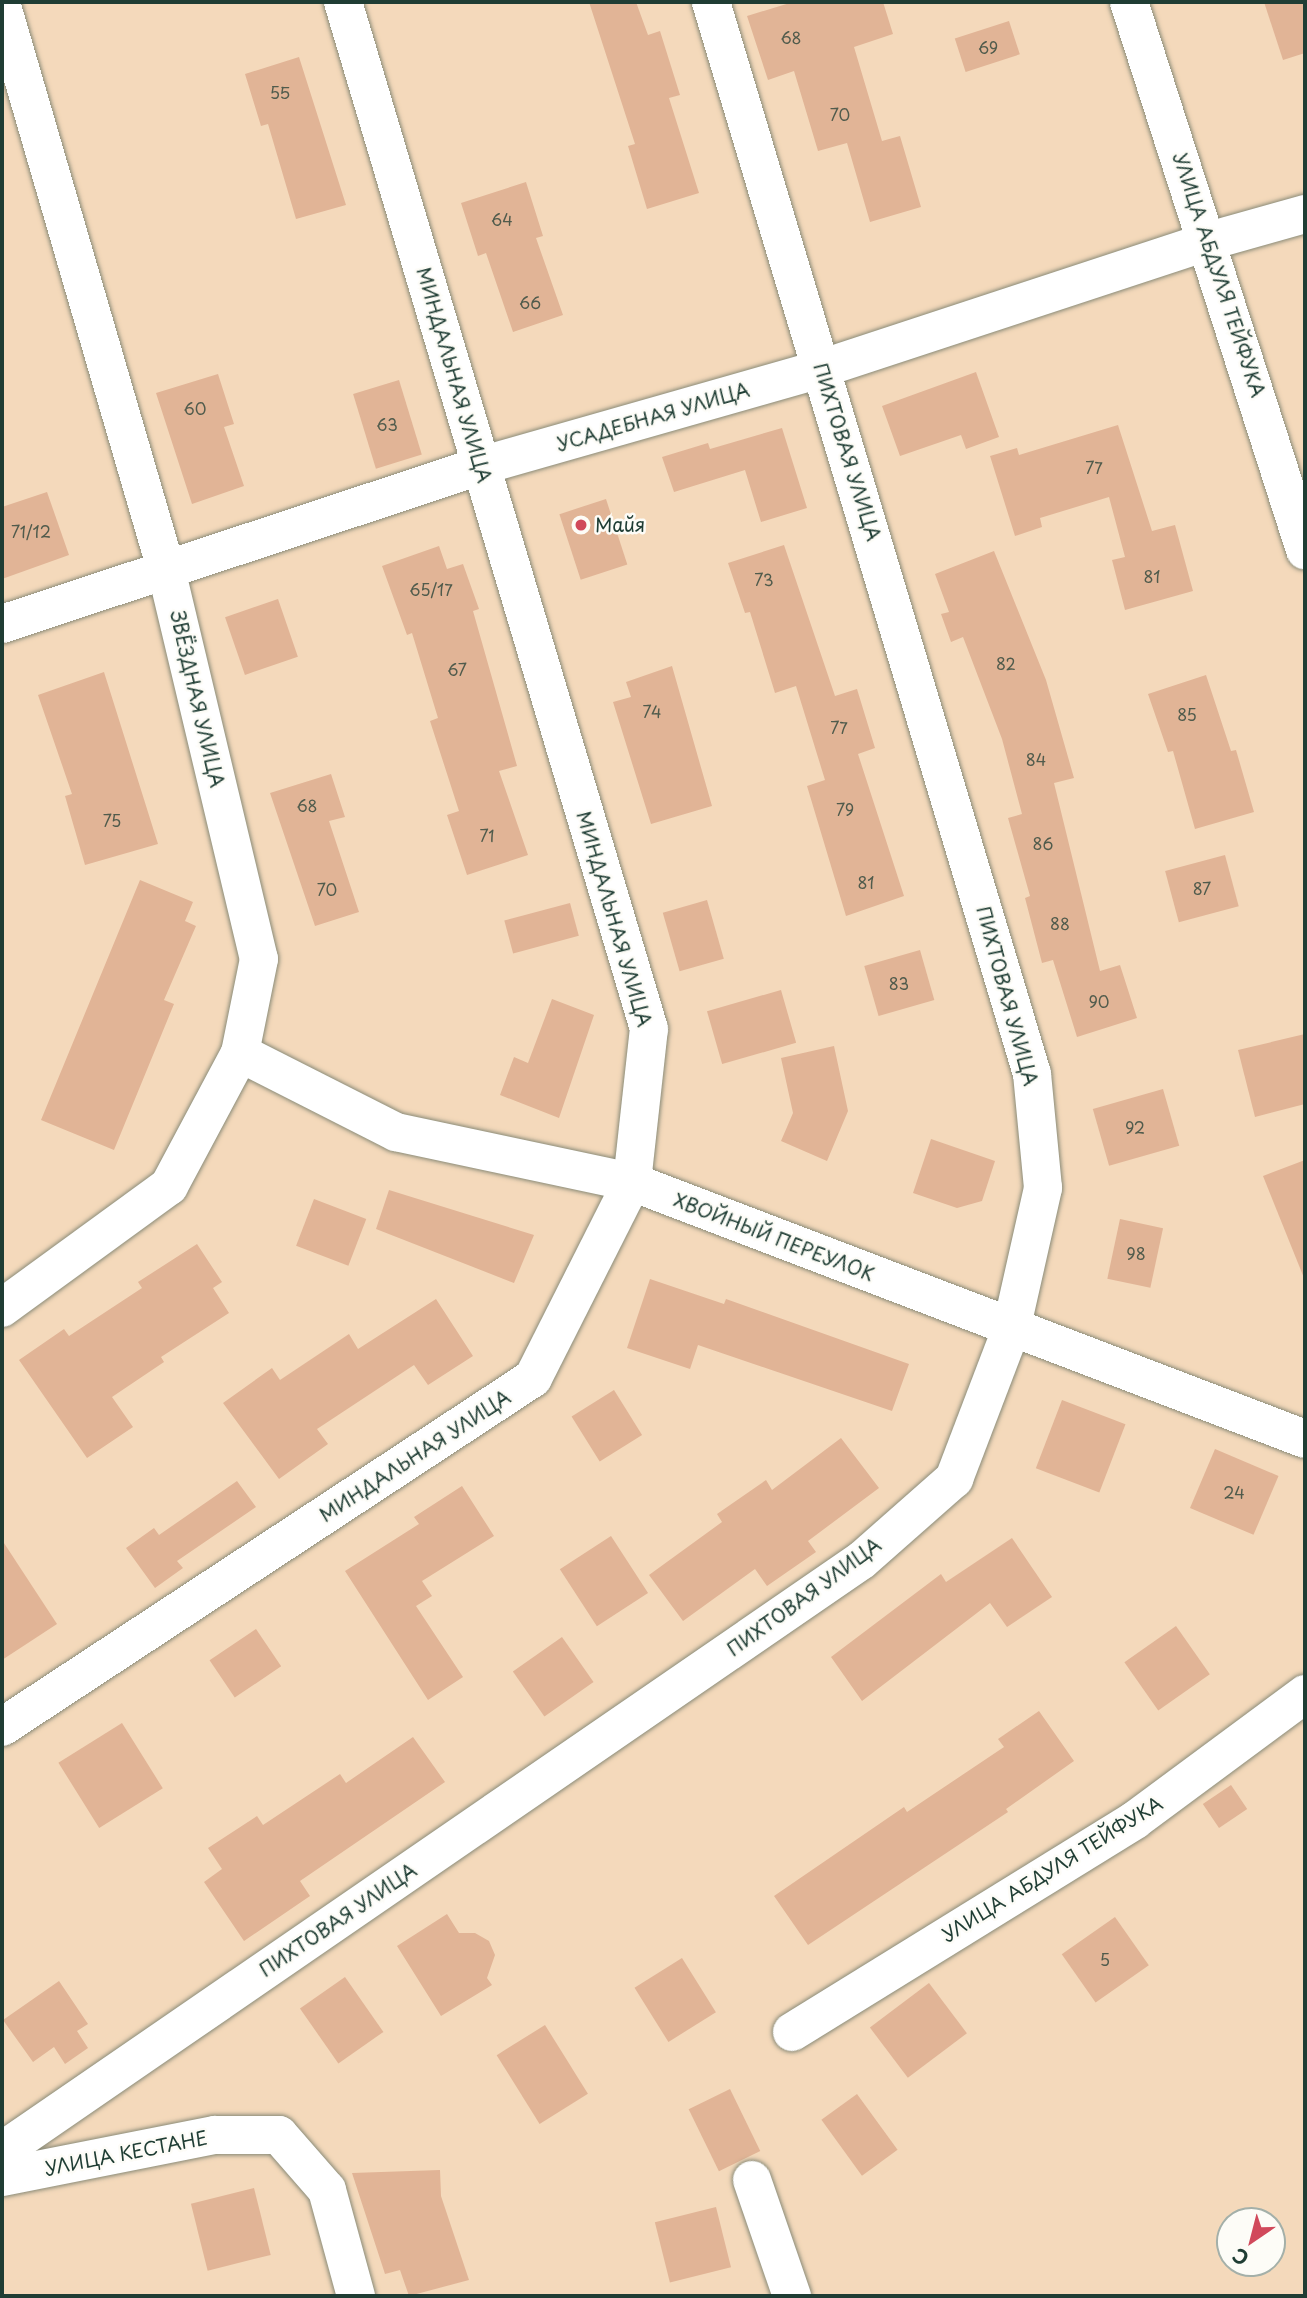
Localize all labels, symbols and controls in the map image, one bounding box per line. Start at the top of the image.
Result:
house number: 68 [780,27,802,47]
house number: 69 [978,37,998,57]
house number: 55 [270,82,290,102]
house number: 70 [830,104,850,124]
street label: УЛИЦА АБДУЛЯ ТЕЙФУКА [1168,149,1270,401]
house number: 64 [491,209,513,229]
street label: МИНДАЛЬНАЯ УЛИЦА [412,265,496,485]
house number: 66 [519,292,541,312]
street label: ПИХТОВАЯ УЛИЦА [809,361,885,543]
street label: УСАДЕБНАЯ УЛИЦА [554,379,752,455]
house number: 60 [184,398,206,418]
house number: 63 [376,414,398,434]
house number: 77 [1085,457,1103,477]
place label: Майя [595,514,645,536]
marker: Майя [573,517,589,533]
house number: 71/12 [11,521,51,541]
house number: 81 [1143,566,1161,586]
house number: 73 [754,569,774,589]
house number: 65/17 [409,579,453,599]
street label: ЗВЁЗДНАЯ УЛИЦА [166,608,228,790]
house number: 82 [996,653,1016,673]
house number: 67 [447,659,467,679]
house number: 74 [643,701,661,721]
house number: 85 [1177,704,1197,724]
house number: 77 [830,717,848,737]
house number: 84 [1026,749,1046,769]
house number: 68 [296,795,318,815]
house number: 79 [836,799,854,819]
street label: МИНДАЛЬНАЯ УЛИЦА [572,809,656,1029]
house number: 75 [103,810,121,830]
house number: 71 [480,825,494,845]
house number: 86 [1033,833,1053,853]
house number: 81 [857,872,875,892]
house number: 87 [1193,878,1211,898]
house number: 70 [317,879,337,899]
street label: ПИХТОВАЯ УЛИЦА [972,904,1042,1088]
house number: 88 [1050,913,1070,933]
house number: 83 [889,973,909,993]
house number: 90 [1088,991,1110,1011]
house number: 92 [1125,1117,1145,1137]
street label: ХВОЙНЫЙ ПЕРЕУЛОК [671,1188,877,1286]
house number: 98 [1126,1243,1146,1263]
street label: МИНДАЛЬНАЯ УЛИЦА [315,1386,515,1526]
house number: 24 [1223,1482,1245,1502]
street label: ПИХТОВАЯ УЛИЦА [723,1534,885,1660]
street label: УЛИЦА АБДУЛЯ ТЕЙФУКА [937,1791,1167,1947]
street label: ПИХТОВАЯ УЛИЦА [255,1859,421,1981]
house number: 5 [1100,1949,1110,1969]
street label: УЛИЦА КЕСТАНЕ [42,2126,210,2180]
north arrow [1216,2207,1286,2277]
text: С [1226,2242,1254,2273]

